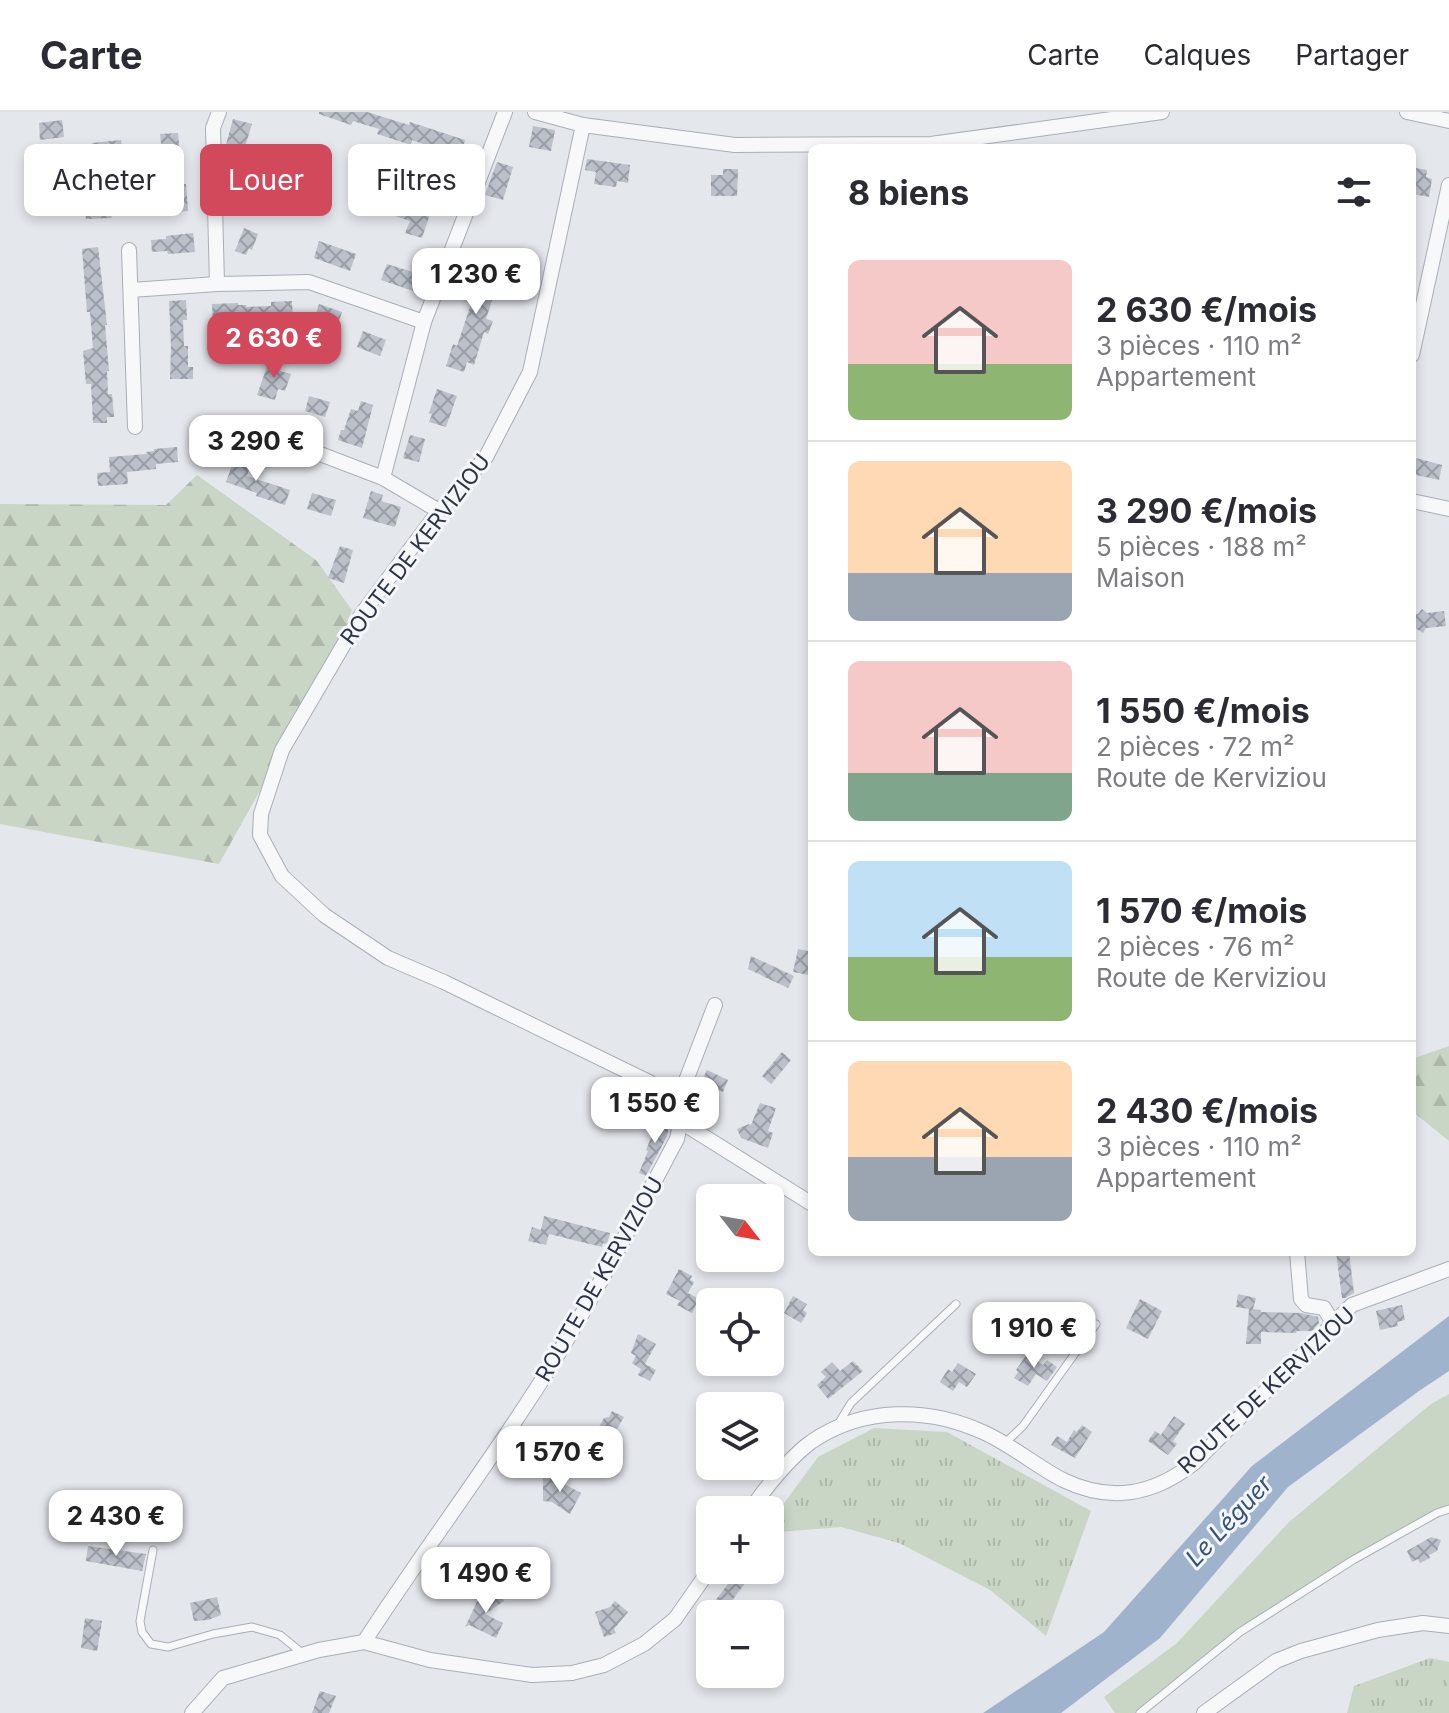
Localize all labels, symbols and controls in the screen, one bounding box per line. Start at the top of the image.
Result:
text: Carte [40,32,143,78]
text: Carte [1027,38,1100,72]
text: Calques [1144,38,1251,72]
text: Partager [1295,38,1409,72]
chip: Acheter [24,144,184,216]
chip: Louer [200,144,332,216]
chip: Filtres [348,144,485,216]
icon: filters [1332,170,1376,214]
text: 8 biens [848,172,969,213]
pin: 1 230 € [402,248,550,316]
text: 1 230 € [430,258,522,289]
text: 2 630 €/mois [1096,289,1317,330]
icon: home [912,292,1008,388]
pin: 2 630 € [200,312,348,380]
text: 2 630 € [225,322,323,353]
text: 3 pièces · 110 m² [1096,330,1302,361]
text: Appartement [1096,361,1256,392]
pin: 3 290 € [182,415,330,483]
text: 3 290 € [207,425,305,456]
street label: ROUTE DE KERVIZIOU [335,449,495,649]
text: 3 290 €/mois [1096,490,1317,531]
icon: home [912,493,1008,589]
text: 5 pièces · 188 m² [1096,531,1307,562]
text: Maison [1096,562,1185,593]
text: 1 550 €/mois [1096,690,1310,731]
icon: home [912,693,1008,789]
text: 2 pièces · 72 m² [1096,731,1295,762]
text: Route de Kerviziou [1096,762,1327,793]
text: 1 570 €/mois [1096,890,1307,931]
icon: home [912,893,1008,989]
text: 2 pièces · 76 m² [1096,931,1294,962]
text: Route de Kerviziou [1096,962,1327,993]
pin: 1 550 € [581,1077,729,1145]
text: 1 550 € [609,1087,701,1118]
text: 2 430 €/mois [1096,1090,1318,1131]
icon: home [912,1093,1008,1189]
text: 3 pièces · 110 m² [1096,1131,1302,1162]
text: Appartement [1096,1162,1256,1193]
street label: ROUTE DE KERVIZIOU [530,1172,668,1386]
north arrow [696,1184,784,1272]
map controls [696,1184,784,1688]
button: locate [696,1288,784,1376]
street label: ROUTE DE KERVIZIOU [1172,1301,1360,1479]
pin: 1 910 € [960,1302,1108,1370]
text: 1 910 € [991,1312,1077,1343]
button: layers [696,1392,784,1480]
pin: 1 570 € [486,1426,634,1494]
text: 1 570 € [515,1436,605,1467]
water label: Le Léguer [1179,1469,1279,1572]
pin: 2 430 € [42,1490,190,1558]
button: + [696,1496,784,1584]
text: 2 430 € [67,1500,165,1531]
pin: 1 490 € [412,1547,560,1615]
text: 1 490 € [439,1557,533,1588]
button: − [696,1600,784,1688]

